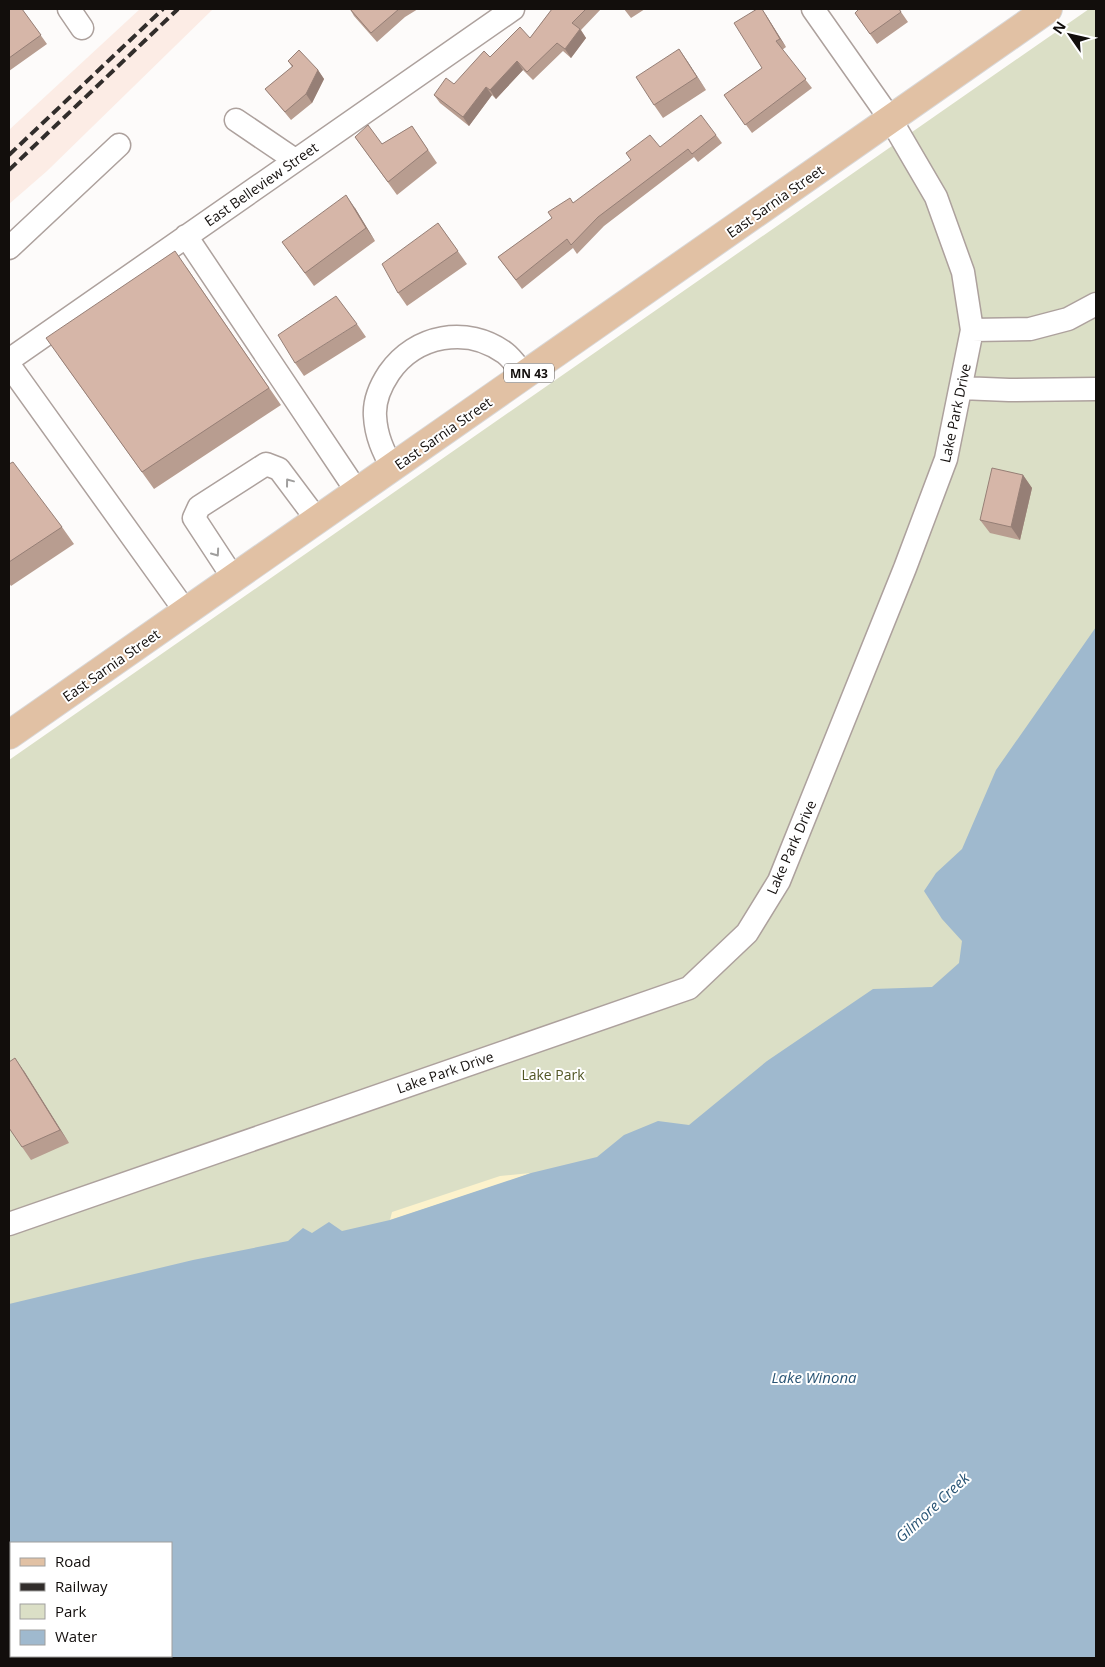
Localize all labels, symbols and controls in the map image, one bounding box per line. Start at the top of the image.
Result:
north arrow [1045,10,1095,60]
text: N [1048,17,1070,37]
street label: East Belleview Street [200,138,322,230]
street label: East Sarnia Street [723,160,827,242]
street label: Lake Park Drive [935,361,975,464]
road number: MN 43 [504,363,554,382]
street label: East Sarnia Street [391,392,495,474]
one-way arrow [286,478,295,488]
one-way arrow [210,547,219,557]
street label: East Sarnia Street [59,624,163,706]
street label: Lake Park Drive [762,797,820,897]
street label: Lake Park Drive [394,1047,496,1097]
park label: Lake Park [521,1065,585,1084]
water label: Lake Winona [771,1367,857,1387]
water label: Gilmore Creek [891,1467,974,1546]
legend [10,1542,172,1657]
text: Road [55,1551,91,1571]
text: Railway [55,1576,108,1596]
text: Park [55,1601,86,1621]
text: Water [55,1626,97,1646]

